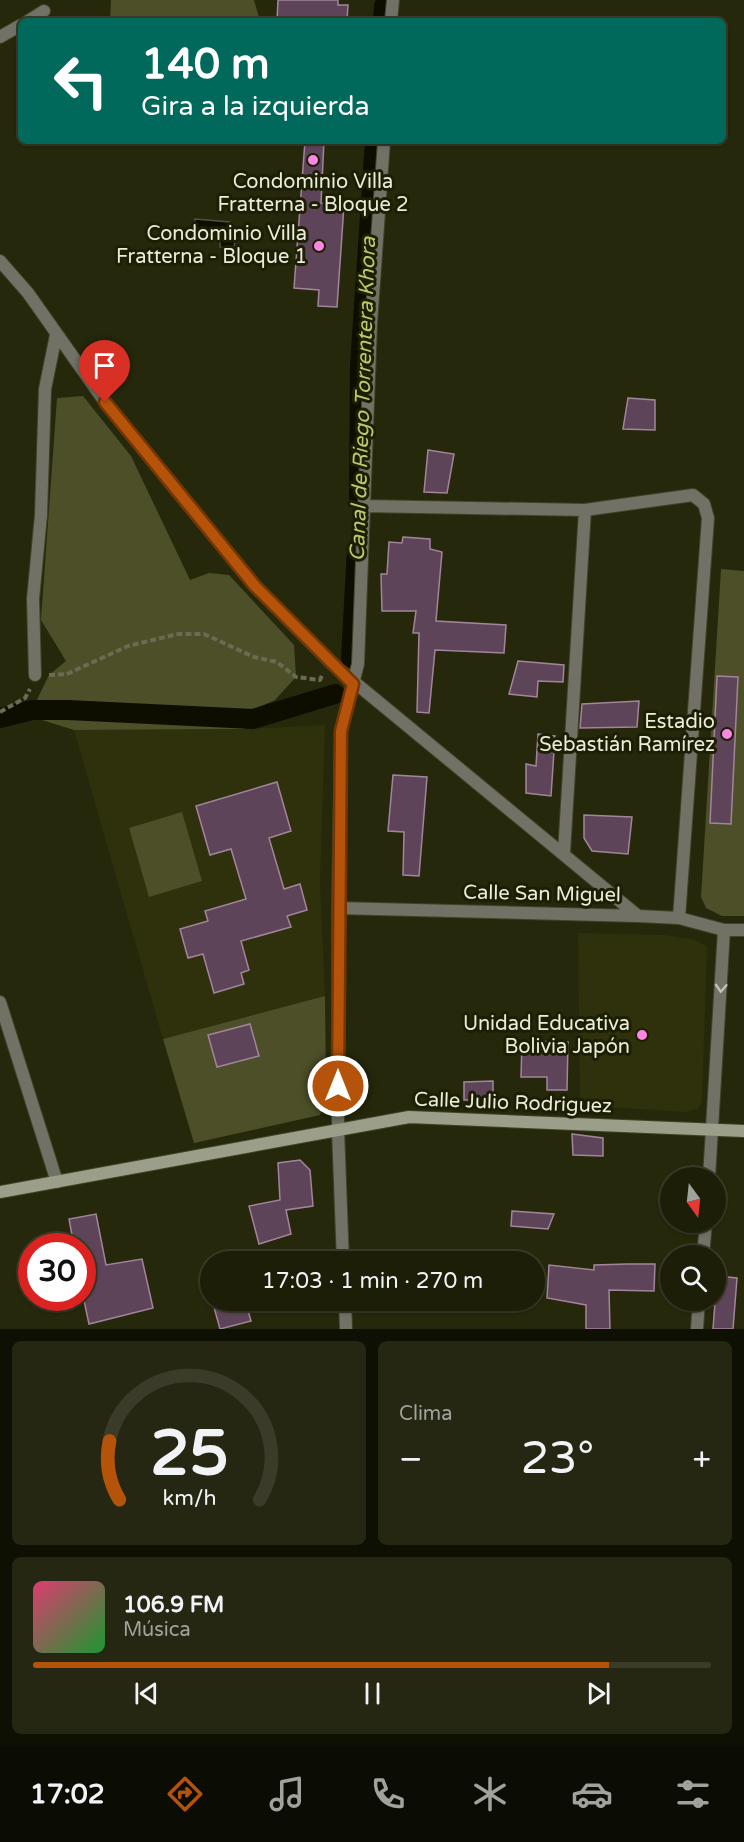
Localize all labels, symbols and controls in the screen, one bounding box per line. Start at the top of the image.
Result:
text: 140 m [141,39,270,90]
icon: left [42,42,120,120]
text: Gira a la izquierda [141,90,370,123]
marker: Condominio Villa Fratterna - Bloque 2 [306,153,320,167]
place label: Condominio Villa Fratterna - Bloque 2 [217,170,409,217]
place label: Condominio Villa Fratterna - Bloque 1 [116,222,307,269]
water label: Canal de Riego Torrentera Khora [345,235,381,562]
marker: Condominio Villa Fratterna - Bloque 1 [312,239,326,253]
pin [79,340,130,402]
icon: arrive [88,349,121,382]
place label: Estadio Sebastián Ramírez [539,710,715,757]
marker: Estadio Sebastián Ramírez [720,727,734,741]
street label: Calle San Miguel [463,881,621,907]
one-way arrow [714,984,727,993]
place label: Unidad Educativa Bolivia Japón [463,1012,630,1059]
marker: Unidad Educativa Bolivia Japón [635,1028,649,1042]
position arrow [306,1054,370,1118]
street label: Calle Julio Rodriguez [414,1088,612,1118]
north arrow [660,1167,726,1233]
map controls [660,1167,726,1311]
speed limit sign: 30 [18,1233,96,1311]
button: search [660,1245,726,1311]
text: 17:03 · 1 min · 270 m [262,1268,483,1294]
text: Clima [399,1402,452,1426]
text: 25 [150,1417,228,1492]
text: 23° [521,1432,594,1486]
text: − [399,1440,423,1479]
text: + [692,1440,711,1479]
text: km/h [162,1485,216,1511]
text: 106.9 FM [123,1592,224,1618]
text: Música [123,1618,191,1642]
icon: previous [130,1677,163,1710]
icon: pause [356,1677,389,1710]
icon: next [582,1677,615,1710]
icon: directions [164,1773,206,1815]
icon: music [266,1773,308,1815]
icon: phone [367,1773,409,1815]
icon: climate [469,1773,511,1815]
icon: car [571,1773,613,1815]
icon: filters [672,1773,714,1815]
text: 17:02 [30,1778,105,1811]

